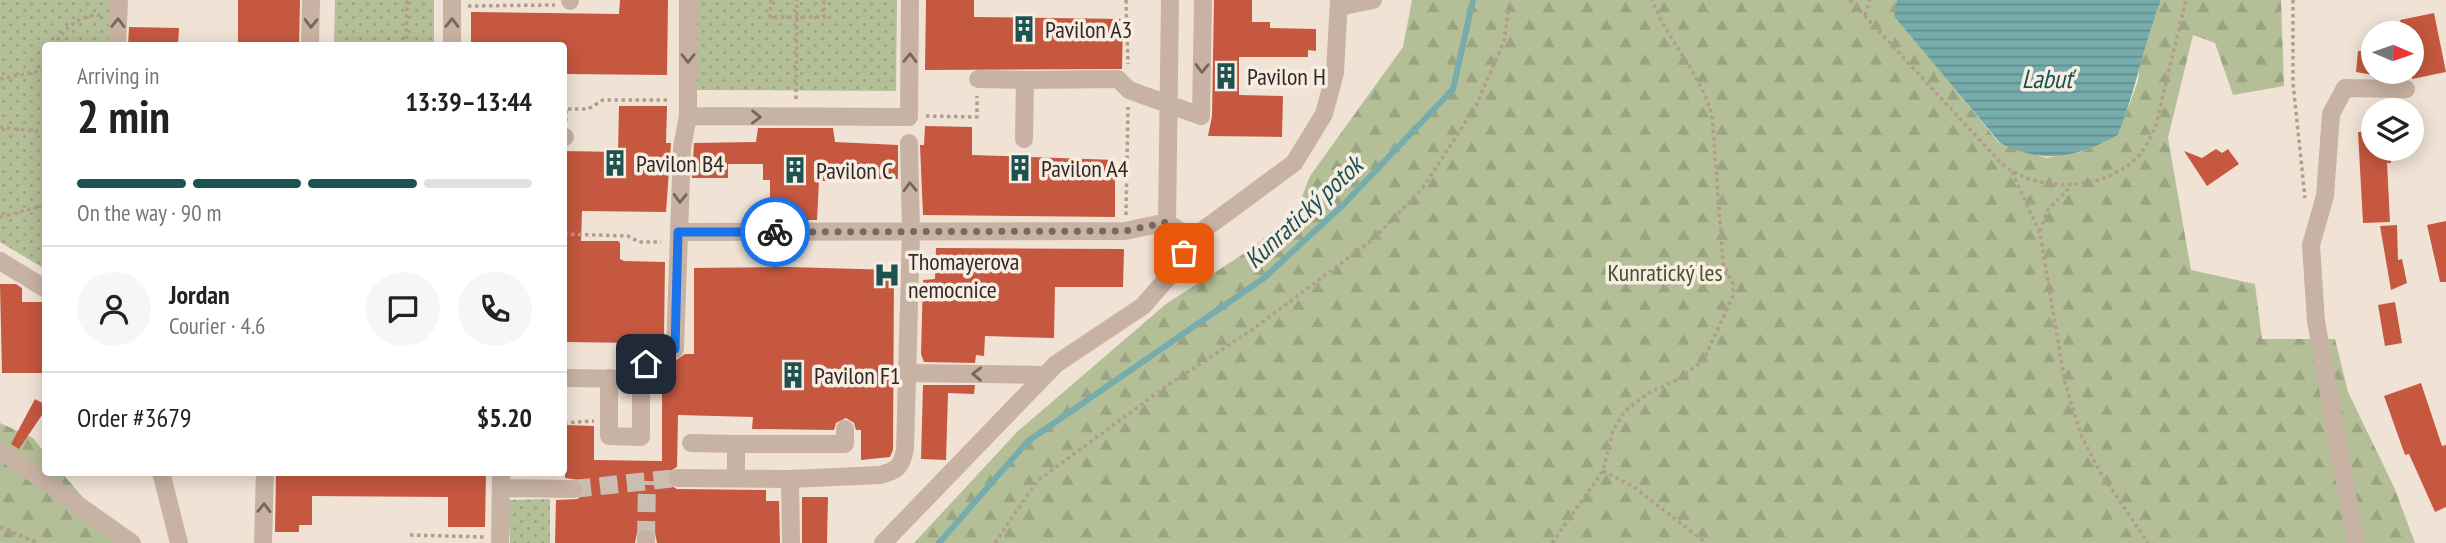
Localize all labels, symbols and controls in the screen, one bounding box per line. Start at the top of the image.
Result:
building icon: Pavilon A3 [1009,14,1039,44]
place label: Pavilon A3 [1045,14,1132,45]
one-way arrow [110,17,126,28]
one-way arrow [444,17,460,28]
one-way arrow [303,18,319,29]
north arrow [2361,21,2424,84]
map controls [2361,21,2424,161]
one-way arrow [680,53,696,64]
one-way arrow [902,53,917,64]
text: Arriving in [77,61,159,90]
building icon: Pavilon H [1211,61,1241,91]
place label: Pavilon H [1247,61,1326,92]
water label: Labuť [2022,62,2077,95]
one-way arrow [1194,63,1210,74]
text: 13:39–13:44 [405,85,532,118]
text: 2 min [77,86,170,146]
button: layers [2361,98,2424,161]
one-way arrow [751,109,762,125]
water label: Kunratický potok [1237,147,1371,275]
building icon: Pavilon B4 [600,148,630,178]
place label: Pavilon B4 [636,148,724,179]
building icon: Pavilon A4 [1005,153,1035,183]
place label: Pavilon A4 [1041,153,1129,184]
building icon: Pavilon C [780,155,810,185]
place label: Pavilon C [816,155,893,186]
one-way arrow [902,181,918,192]
one-way arrow [672,193,687,204]
courier [740,197,810,267]
text: On the way · 90 m [77,198,221,227]
icon: bike [756,213,794,251]
pin [1154,223,1214,283]
icon: bag [1165,234,1203,272]
place label: Thomayerova nemocnice [908,246,1019,305]
park label: Kunratický les [1607,257,1723,288]
hospital icon: Thomayerova nemocnice [872,260,902,290]
button: person [77,272,151,346]
button: chat [366,272,440,346]
button: phone [458,272,532,346]
text: Jordan [169,278,230,311]
text: Courier · 4.6 [169,311,265,340]
pin [616,334,676,394]
icon: home [627,345,665,383]
building icon: Pavilon F1 [778,360,808,390]
place label: Pavilon F1 [814,360,901,391]
one-way arrow [971,366,981,382]
text: Order #3679 [77,401,192,434]
text: $5.20 [477,401,532,434]
one-way arrow [256,502,272,513]

